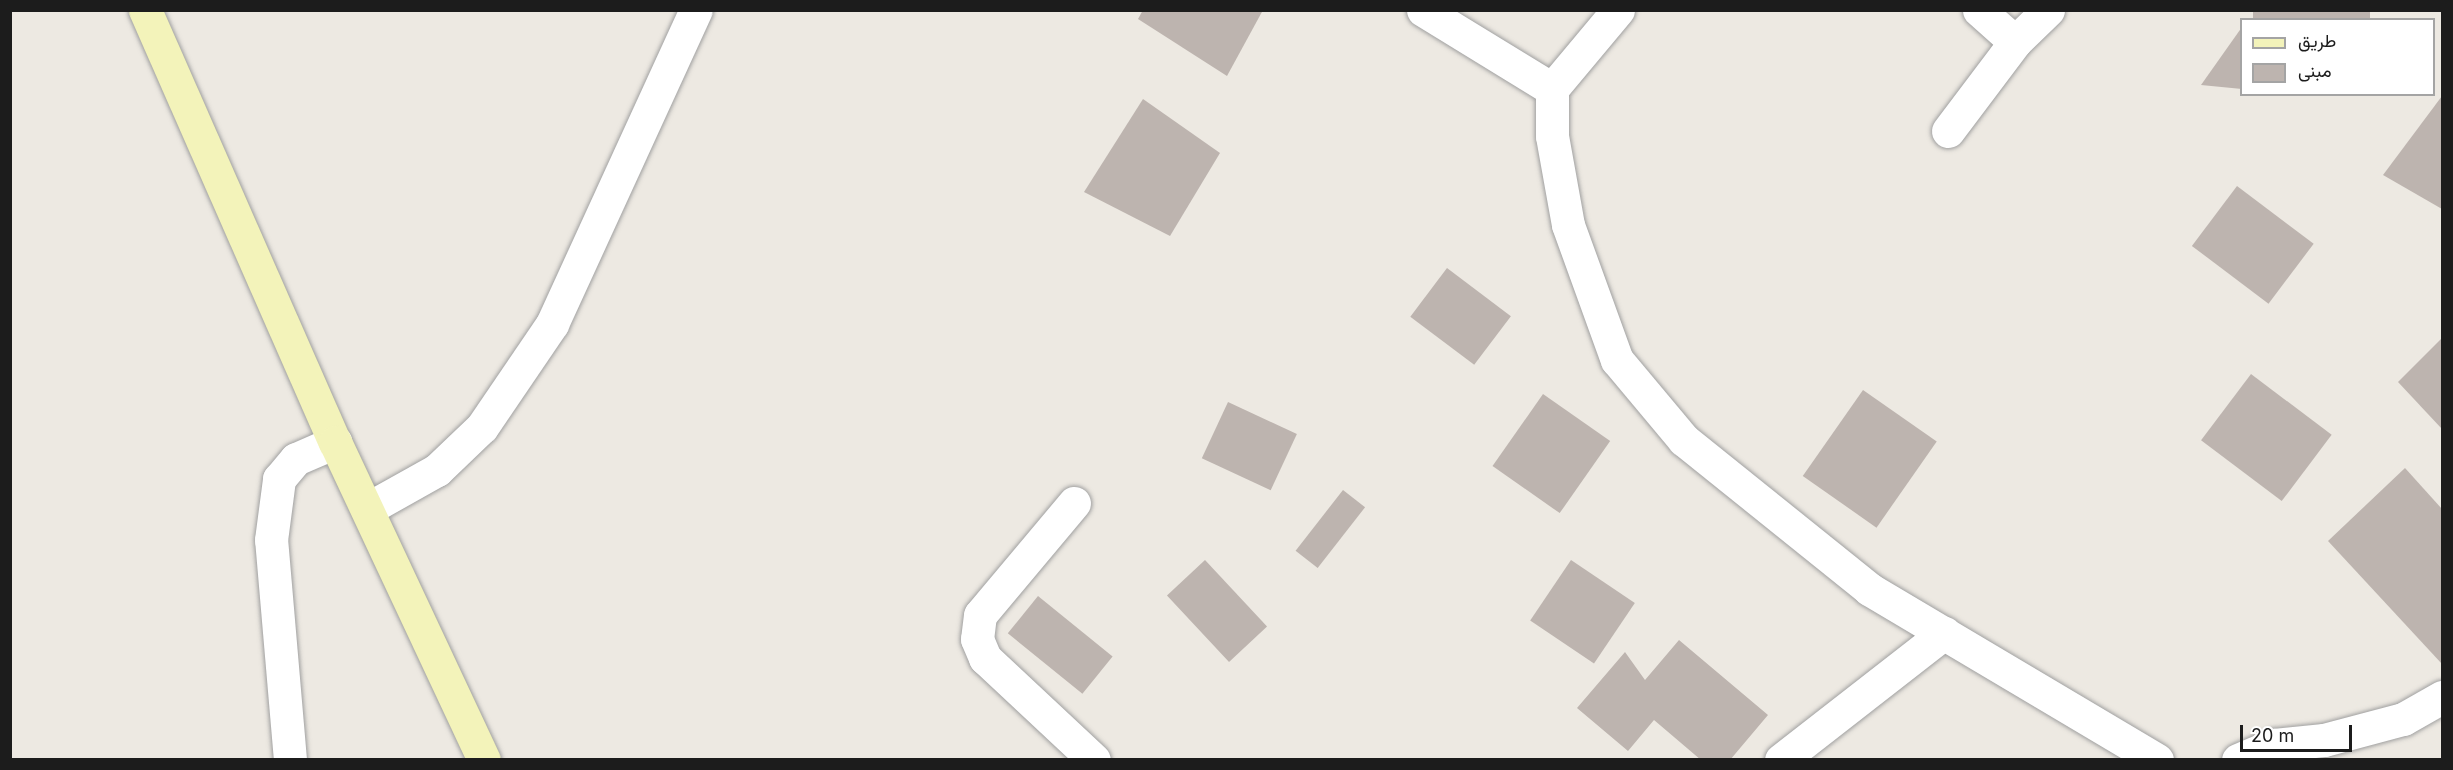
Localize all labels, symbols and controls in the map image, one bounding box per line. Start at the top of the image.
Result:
legend [2240,18,2435,96]
text: طريق [2298,30,2336,51]
text: مبنى [2298,60,2332,81]
scale bar [2243,713,2356,751]
text: 20 m [2251,725,2294,746]

